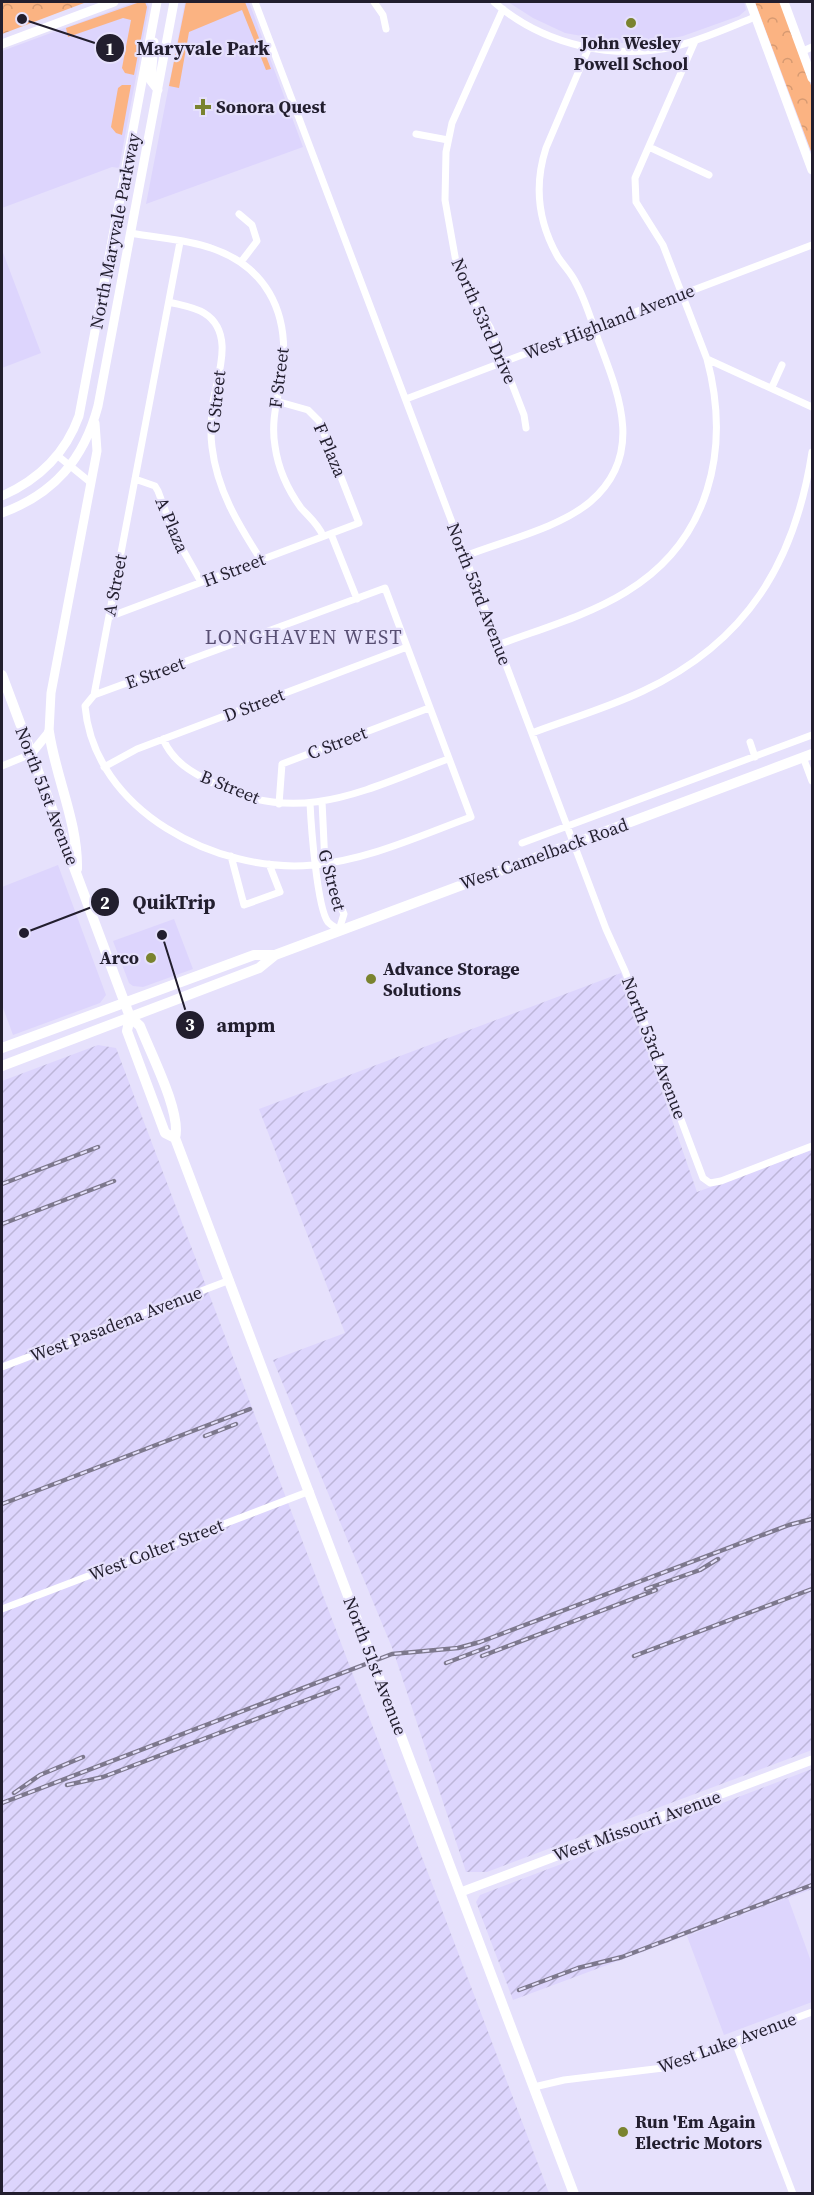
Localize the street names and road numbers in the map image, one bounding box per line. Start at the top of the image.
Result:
street label: North Maryvale Parkway [83,130,146,331]
street label: North 53rd Drive [446,254,523,388]
street label: West Highland Avenue [520,277,698,366]
street label: F Street [262,346,295,410]
street label: G Street [200,369,231,435]
street label: F Plaza [308,419,353,482]
street label: A Plaza [150,493,196,557]
street label: North 53rd Avenue [441,519,518,669]
street label: H Street [199,546,269,593]
street label: A Street [96,552,133,618]
street label: E Street [122,650,188,695]
street label: D Street [220,681,288,728]
street label: C Street [303,720,370,765]
street label: North 51st Avenue [10,723,85,869]
street label: B Street [197,763,264,810]
street label: West Camelback Road [456,812,631,896]
street label: G Street [312,846,353,914]
street label: North 53rd Avenue [616,973,693,1123]
street label: West Pasadena Avenue [26,1279,206,1368]
street label: West Colter Street [85,1512,227,1587]
street label: North 51st Avenue [338,1593,413,1739]
street label: West Missouri Avenue [550,1784,724,1868]
street label: West Luke Avenue [654,2006,800,2079]

